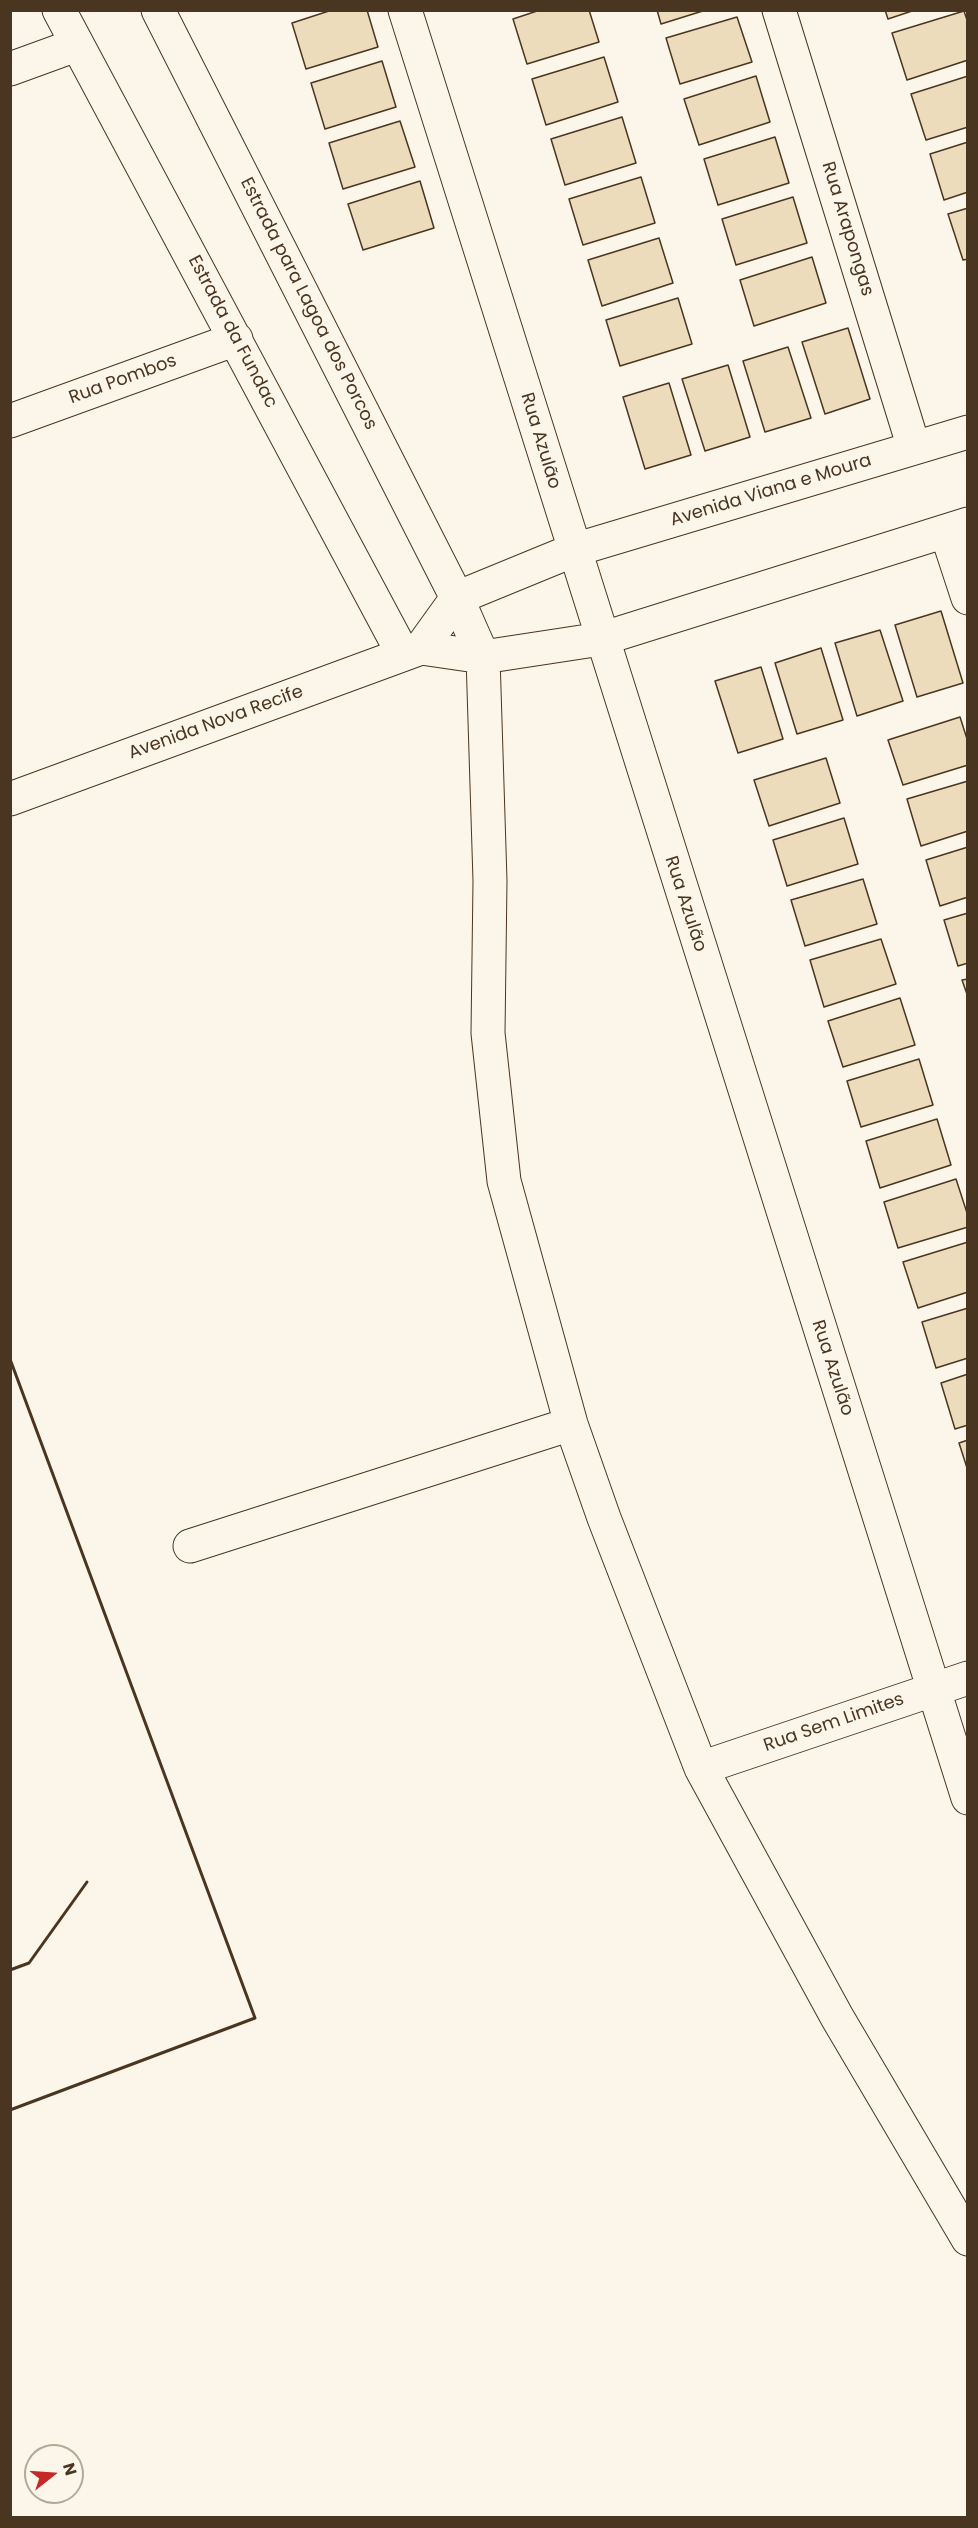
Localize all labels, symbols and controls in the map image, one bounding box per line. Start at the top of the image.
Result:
street label: Rua Arapongas [816,159,878,299]
street label: Estrada para Lagoa dos Porcos [235,174,381,434]
street label: Estrada da Fundac [183,252,281,412]
street label: Rua Pombos [66,351,180,409]
street label: Rua Azulão [515,390,565,492]
street label: Avenida Viana e Moura [668,450,874,532]
street label: Avenida Nova Recife [126,681,306,765]
street label: Rua Azulão [659,853,711,955]
street label: Rua Azulão [806,1317,858,1419]
street label: Rua Sem Limites [761,1689,907,1757]
north arrow [24,2444,84,2504]
text: N [57,2460,83,2478]

